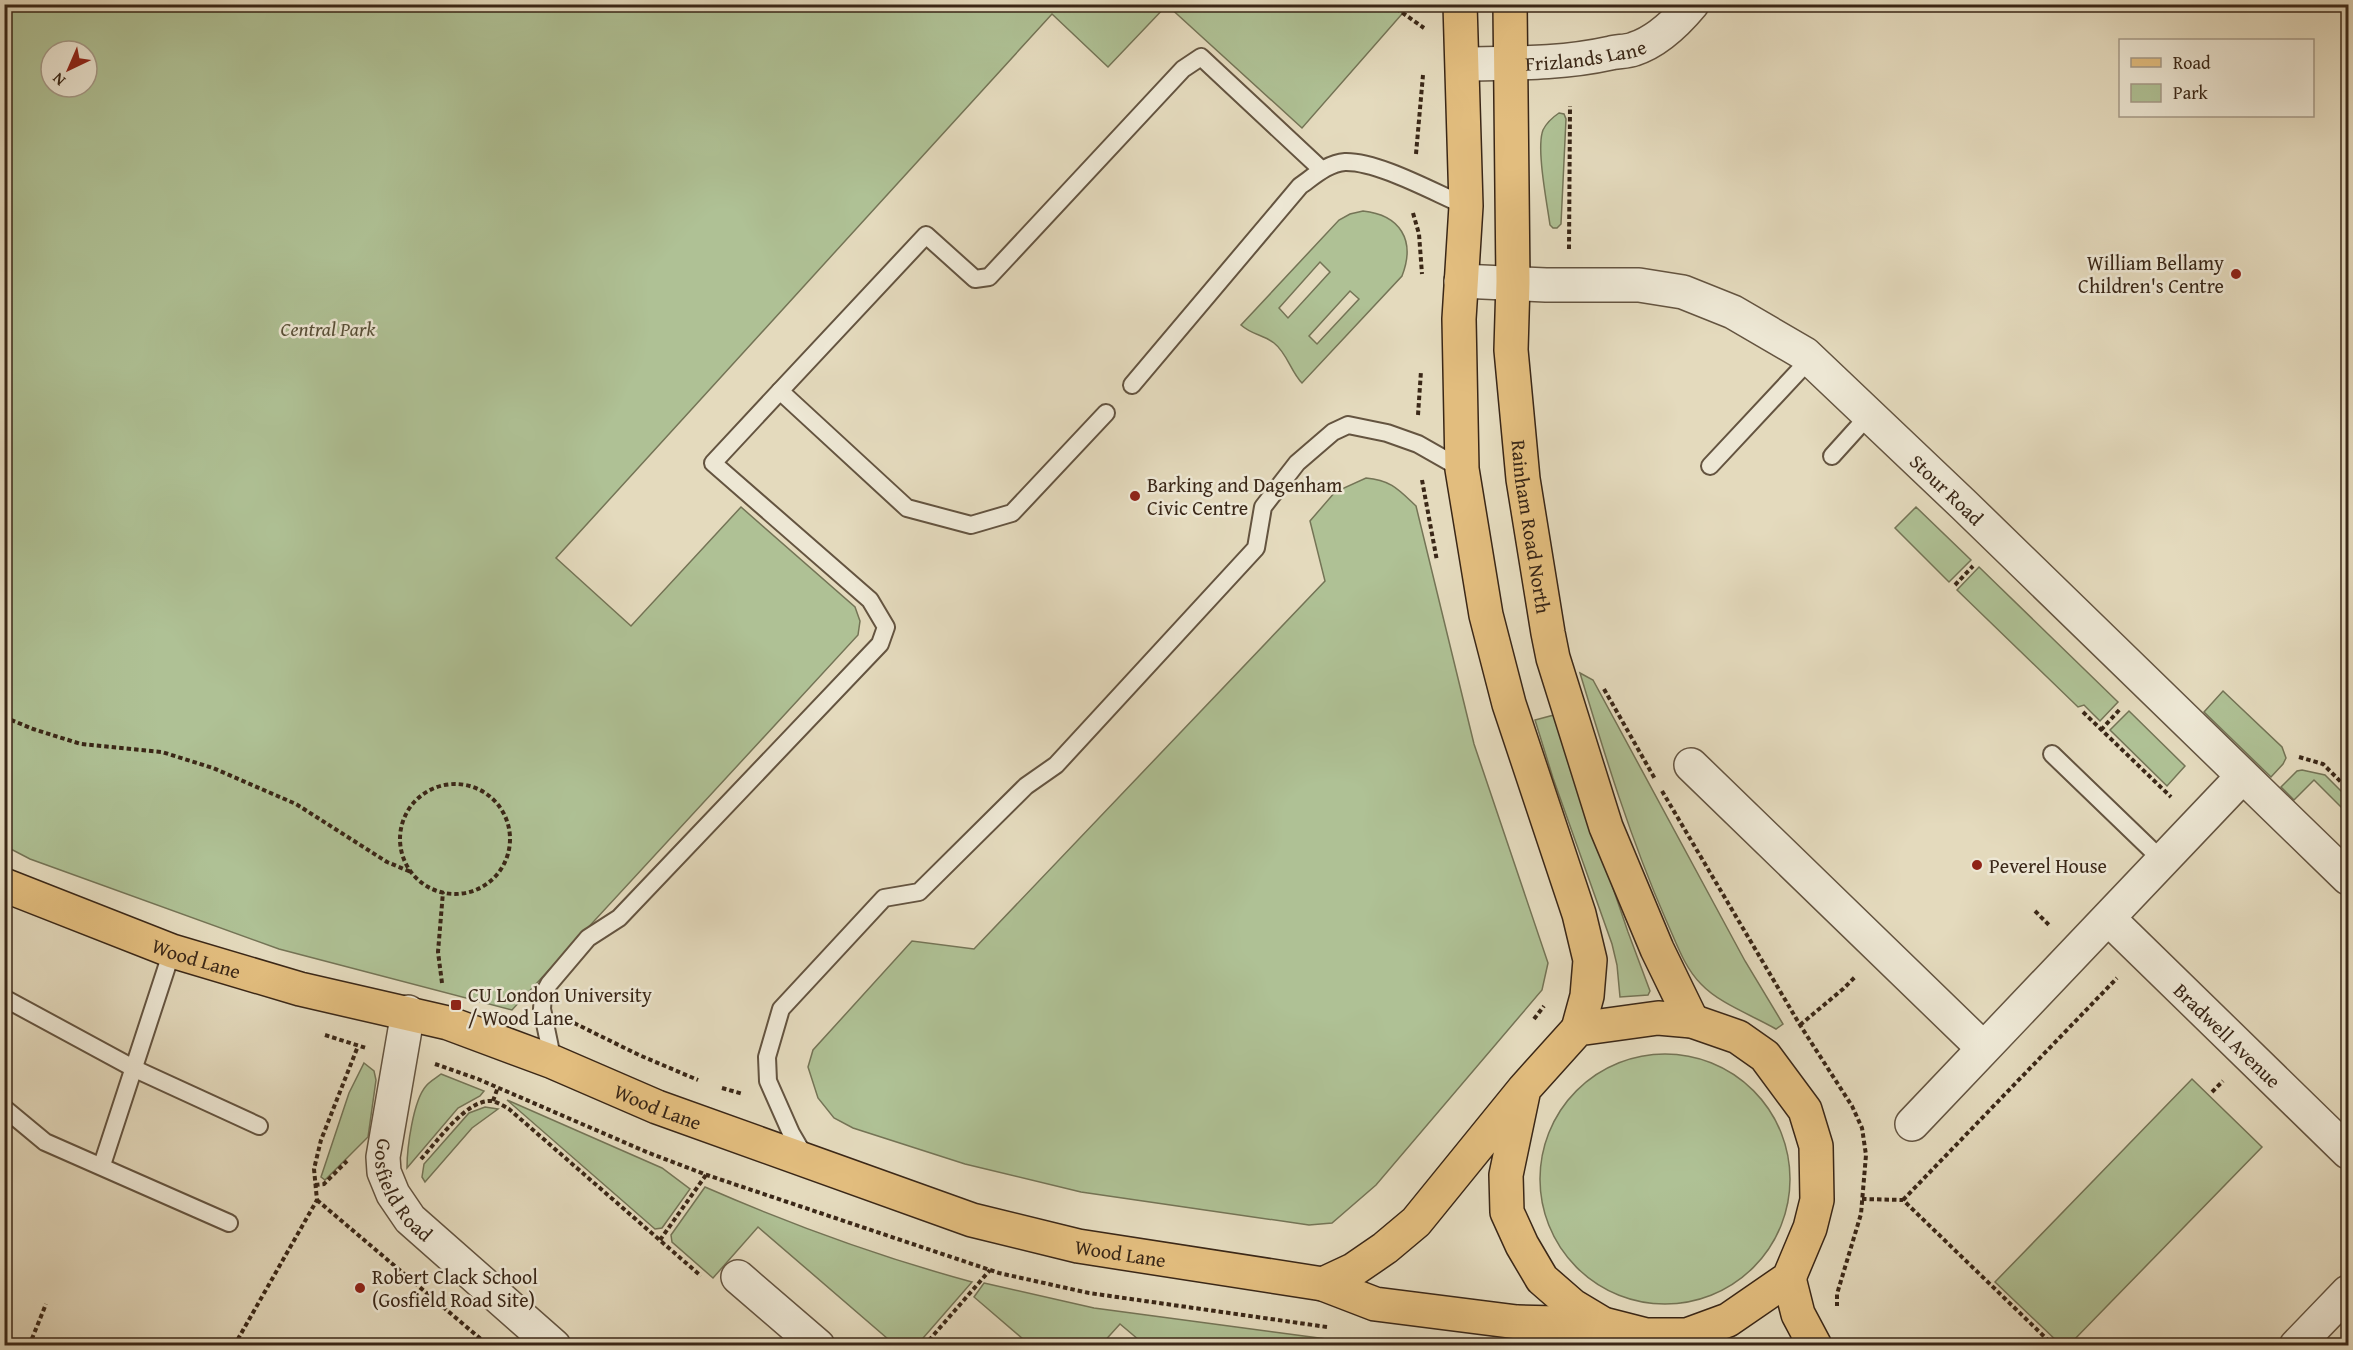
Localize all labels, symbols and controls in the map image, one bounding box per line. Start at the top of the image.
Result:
street label: Frizlands Lane [1525,31,1651,77]
north arrow [39,39,99,99]
legend [2119,39,2314,117]
text: Road [2173,49,2211,76]
text: N [46,67,71,92]
text: Park [2173,79,2209,106]
place label: William Bellamy Children's Centre [2078,248,2224,300]
marker: William Bellamy Children's Centre [2229,267,2243,281]
park label: Central Park [281,314,376,343]
street label: Rainham Road North [1505,439,1559,616]
street label: Stour Road [1904,447,1991,532]
place label: Barking and Dagenham Civic Centre [1147,470,1343,522]
marker: Barking and Dagenham Civic Centre [1128,489,1142,503]
place label: Peverel House [1989,851,2107,880]
marker: Peverel House [1970,858,1984,872]
street label: Wood Lane [148,930,244,985]
street label: Bradwell Avenue [2168,976,2288,1094]
place label: CU London University / Wood Lane [468,980,652,1032]
marker: CU London University / Wood Lane [449,998,463,1012]
street label: Wood Lane [610,1076,706,1136]
street label: Gosfield Road [368,1137,440,1248]
street label: Wood Lane [1073,1231,1168,1274]
place label: Robert Clack School (Gosfield Road Site) [372,1262,538,1314]
marker: Robert Clack School (Gosfield Road Site) [353,1281,367,1295]

